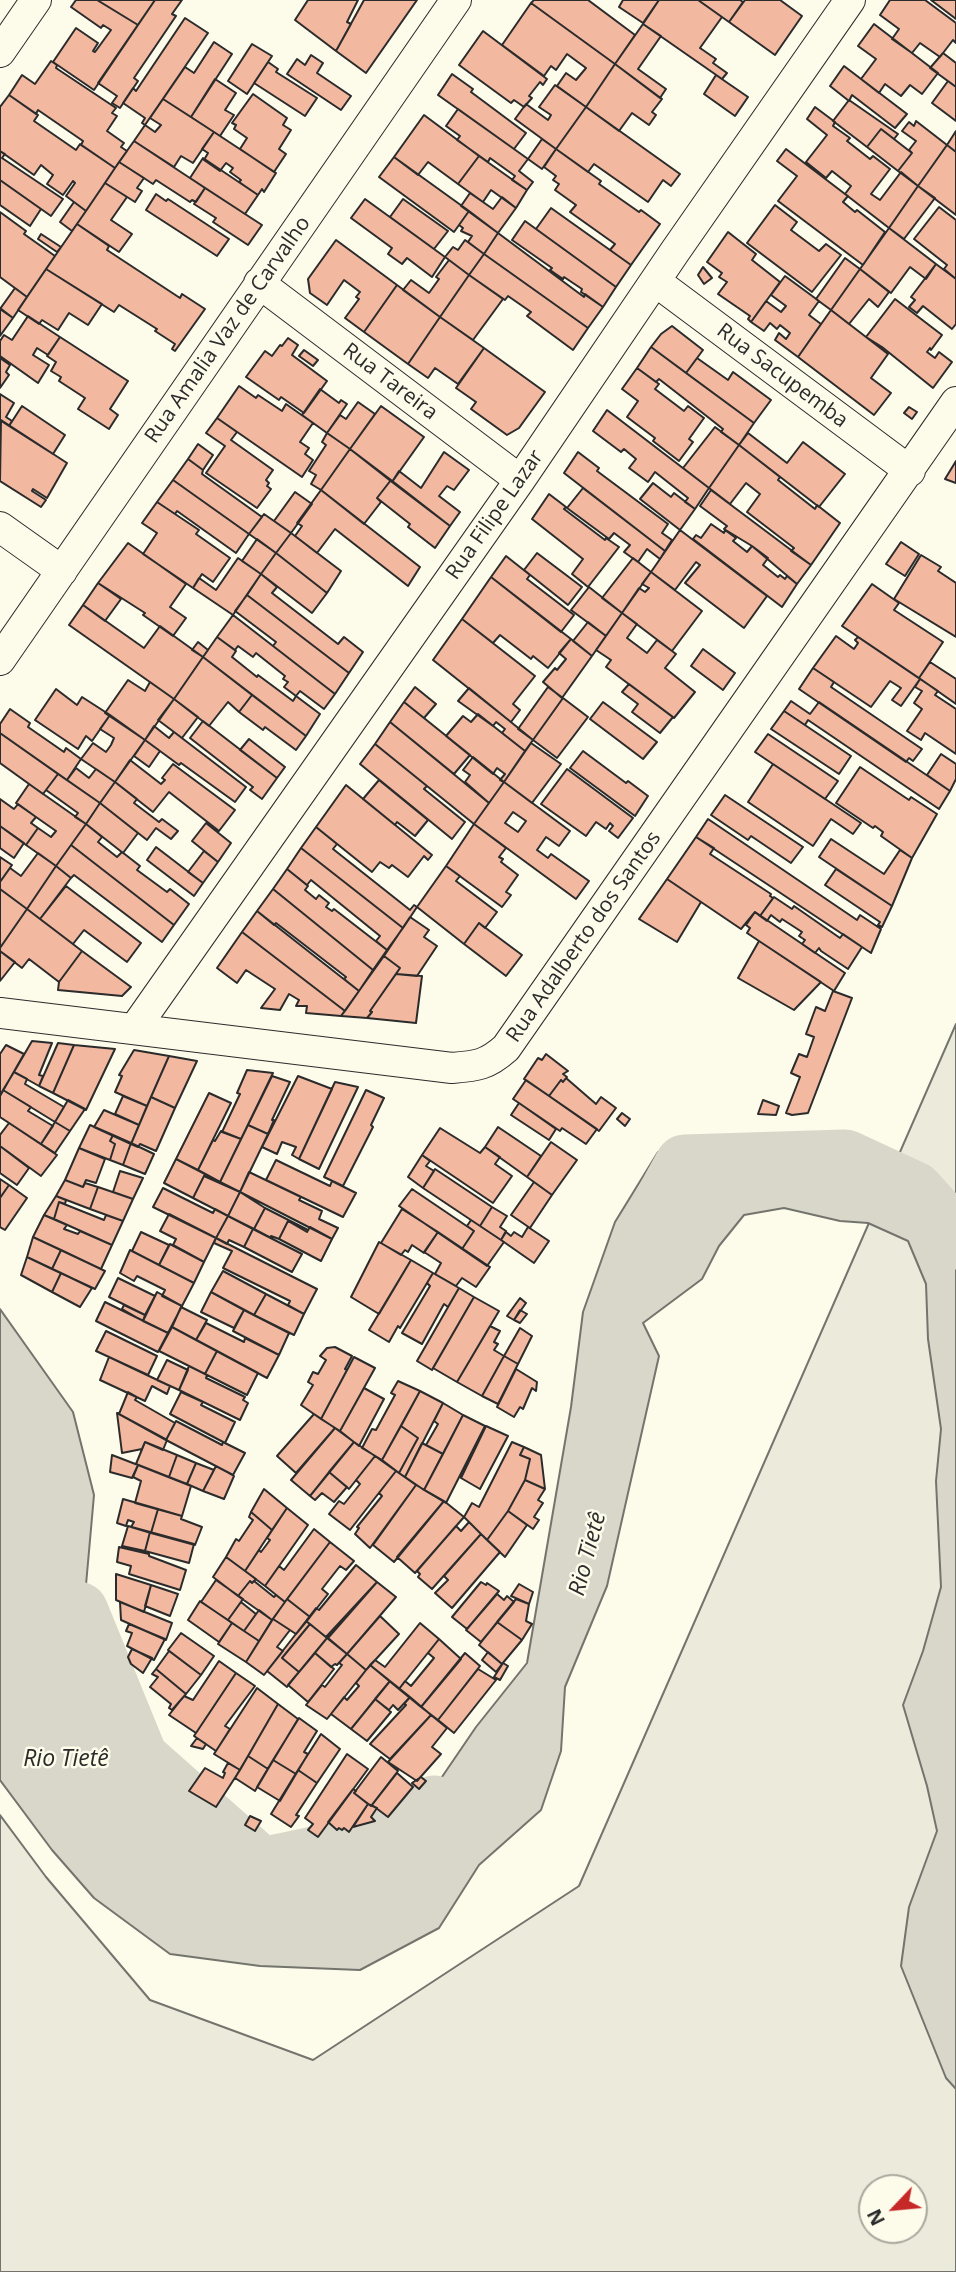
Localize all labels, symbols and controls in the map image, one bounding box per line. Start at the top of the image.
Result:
street label: Rua Amalia Vaz de Carvalho [140,212,316,448]
street label: Rua Sacupemba [711,318,853,434]
street label: Rua Tareira [338,338,442,426]
street label: Rua Filipe Lazar [441,445,549,585]
street label: Rua Adalberto dos Santos [501,827,667,1047]
water label: Rio Tietê [564,1509,612,1599]
water label: Rio Tietê [23,1745,109,1773]
north arrow [858,2174,928,2244]
text: N [861,2205,891,2230]

